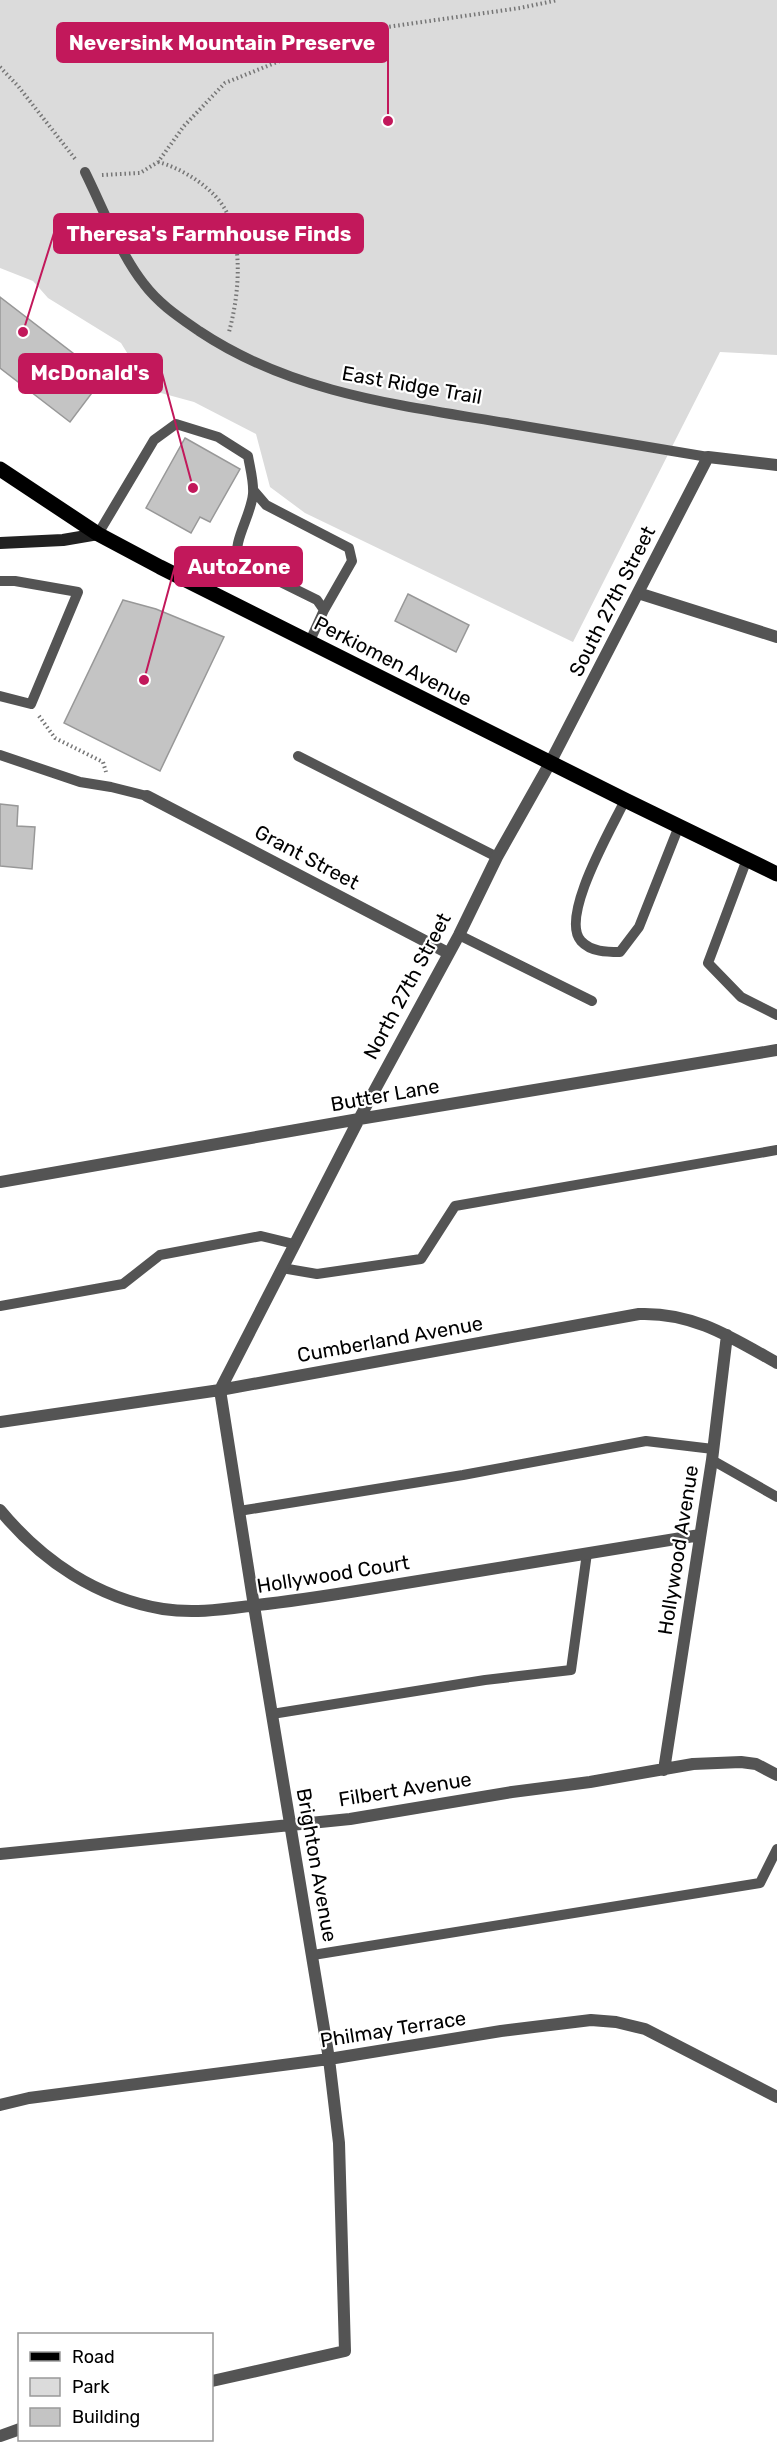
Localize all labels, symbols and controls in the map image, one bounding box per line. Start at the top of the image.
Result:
callout: Neversink Mountain Preserve [57,23,388,62]
text: Neversink Mountain Preserve [69,30,375,55]
callout: Theresa's Farmhouse Finds [54,214,363,253]
text: Theresa's Farmhouse Finds [67,221,351,246]
callout: McDonald's [19,354,162,393]
text: McDonald's [30,360,150,385]
street label: East Ridge Trail [340,361,484,409]
street label: South 27th Street [564,522,660,680]
callout: AutoZone [175,547,302,586]
text: AutoZone [187,554,291,579]
street label: Perkiomen Avenue [310,611,476,711]
street label: Grant Street [251,819,363,895]
street label: North 27th Street [358,908,456,1063]
street label: Butter Lane [329,1074,441,1116]
street label: Cumberland Avenue [295,1311,485,1367]
street label: Hollywood Avenue [653,1463,703,1637]
street label: Hollywood Court [255,1550,411,1598]
street label: Filbert Avenue [337,1767,473,1811]
street label: Brighton Avenue [292,1786,342,1944]
street label: Philmay Terrace [318,2006,468,2052]
legend [18,2333,213,2441]
text: Road [72,2346,115,2368]
text: Park [72,2376,110,2398]
text: Building [72,2406,140,2428]

